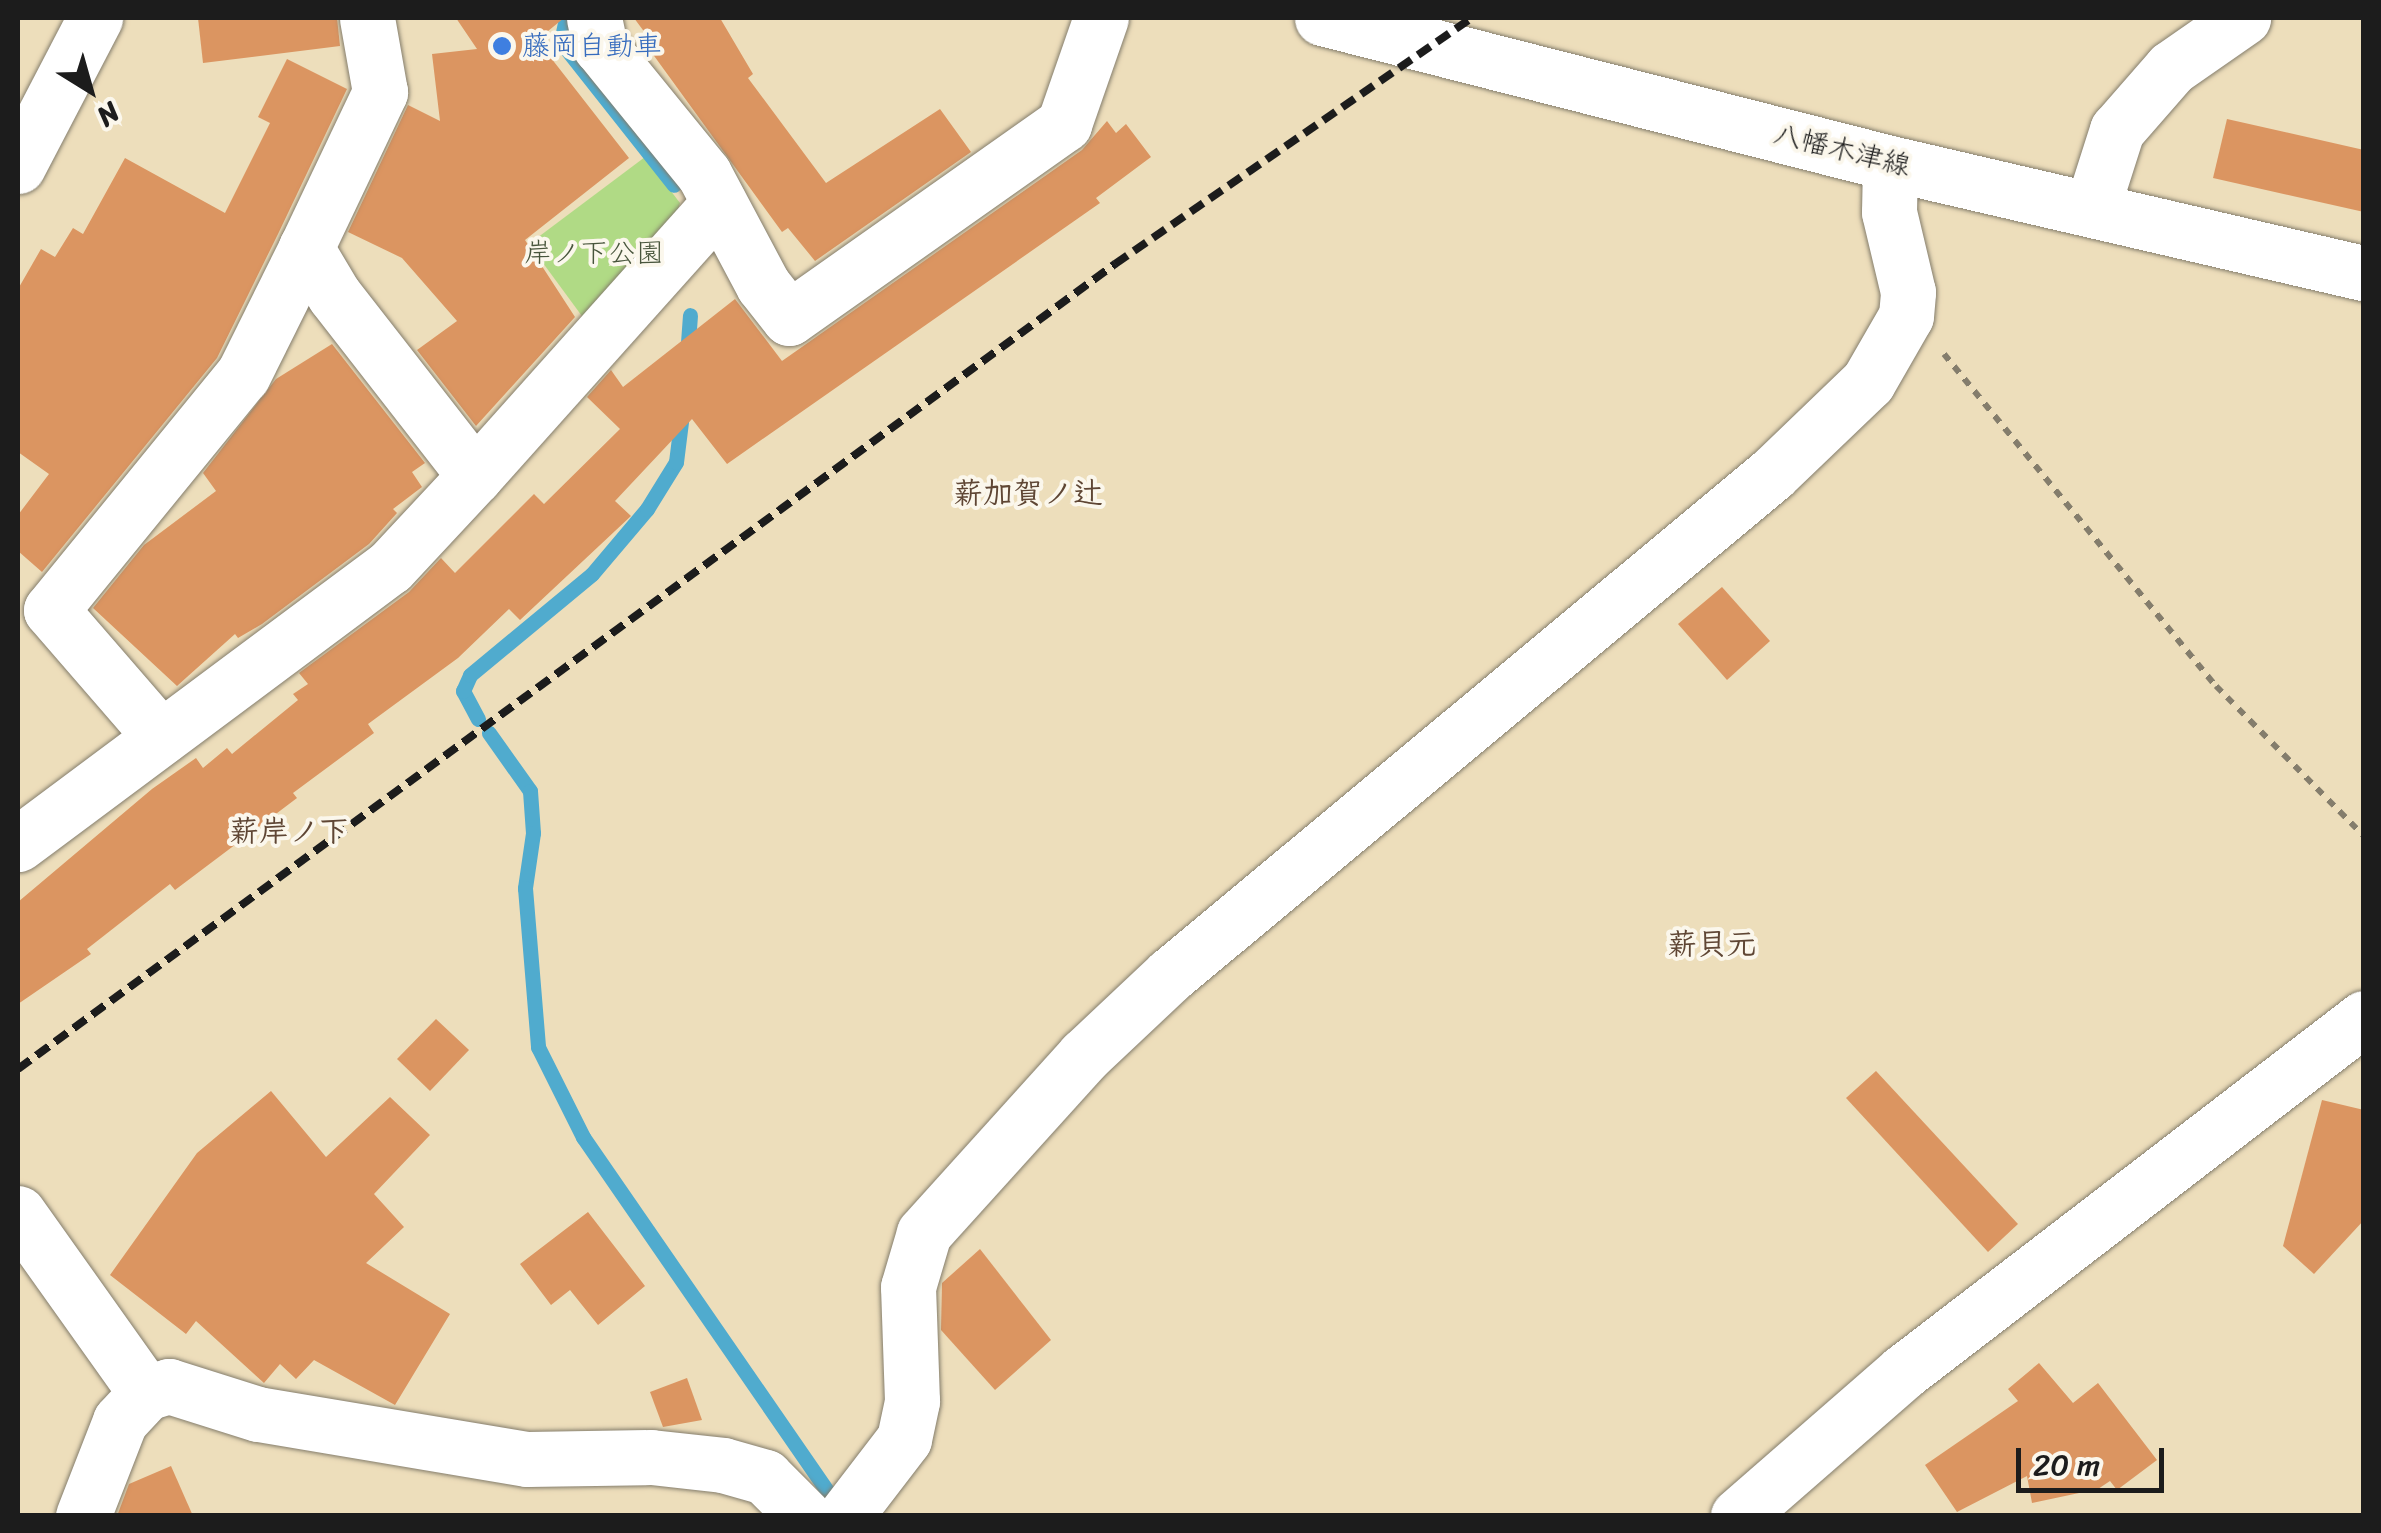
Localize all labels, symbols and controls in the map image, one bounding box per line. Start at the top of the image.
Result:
place label: 藤岡自動車 [522,29,662,63]
marker: 藤岡自動車 [491,35,513,57]
north arrow [40,40,140,140]
text: N [86,89,131,140]
street label: 八幡木津線 [1770,117,1914,183]
park label: 岸ノ下公園 [524,236,664,270]
district label: 薪加賀ノ辻 [953,475,1103,511]
district label: 薪岸ノ下 [229,813,349,849]
district label: 薪貝元 [1667,926,1757,962]
scale bar [2021,1428,2168,1490]
text: 20 m [2033,1438,2100,1492]

